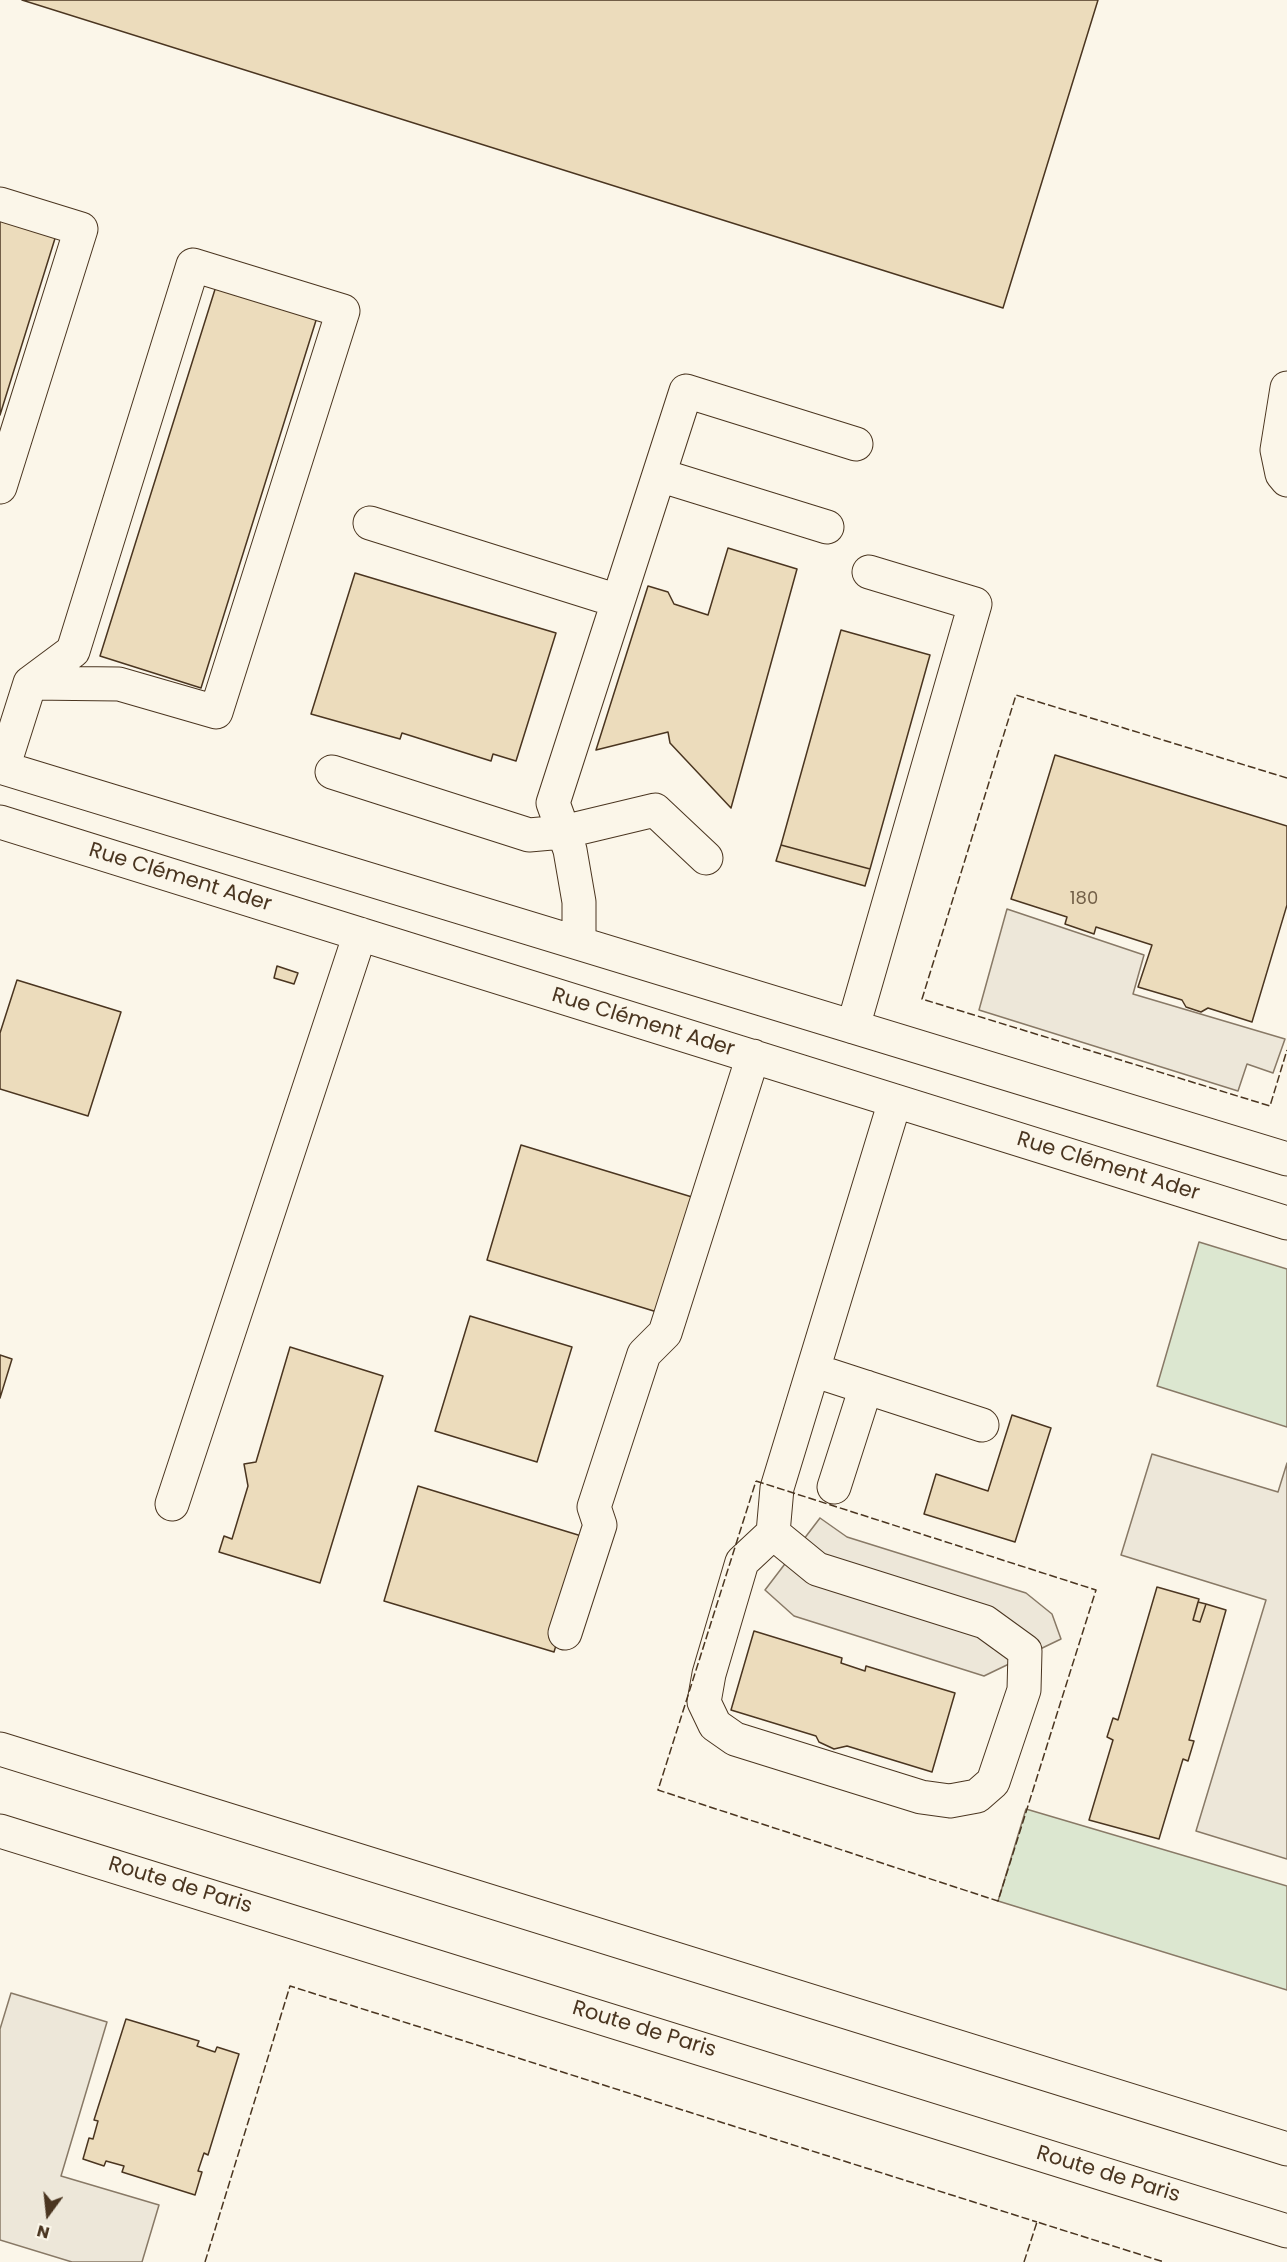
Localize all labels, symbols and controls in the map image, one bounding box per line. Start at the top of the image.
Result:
street label: Rue Clément Ader [86,838,274,918]
house number: 180 [1070,888,1098,910]
street label: Rue Clément Ader [549,983,737,1063]
street label: Rue Clément Ader [1014,1127,1202,1207]
street label: Route de Paris [105,1852,255,1920]
street label: Route de Paris [569,1996,719,2064]
street label: Route de Paris [1033,2141,1183,2209]
north arrow [18,2184,78,2244]
text: N [34,2219,52,2245]

